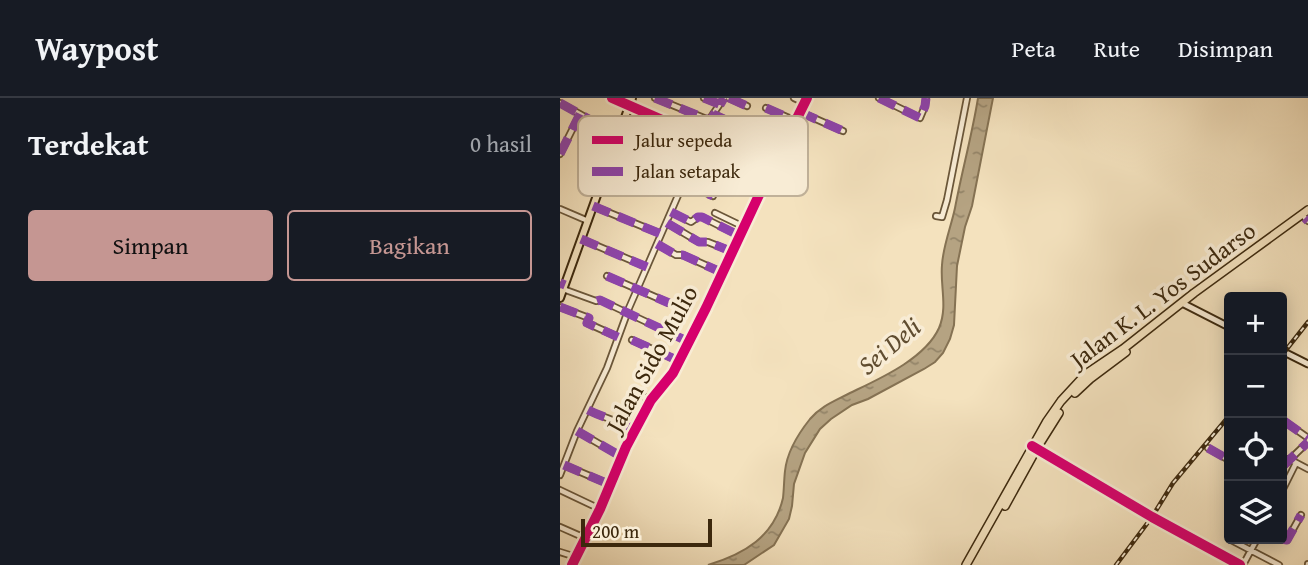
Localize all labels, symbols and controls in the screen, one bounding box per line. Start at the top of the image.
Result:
text: Waypost [35,24,159,72]
text: Peta [1012,31,1055,66]
text: Rute [1093,31,1140,66]
text: Disimpan [1178,31,1273,66]
legend [578,116,808,196]
text: Terdekat [28,122,148,166]
text: Jalur sepeda [633,126,732,154]
text: 0 hasil [470,127,532,160]
text: Jalan setapak [633,157,741,185]
button: Simpan [28,210,273,281]
button: Bagikan [287,210,532,281]
street label: Jalan K. L. Yos Sudarso [1060,213,1263,378]
street label: Jalan Sido Mulio [595,279,706,441]
map controls [1224,292,1287,544]
button: + [1224,292,1287,355]
water label: Sei Deli [848,307,929,384]
button: − [1224,355,1287,418]
button: locate [1224,418,1287,481]
button: layers [1224,481,1287,544]
scale bar [581,516,712,548]
text: 200 m [592,517,639,545]

